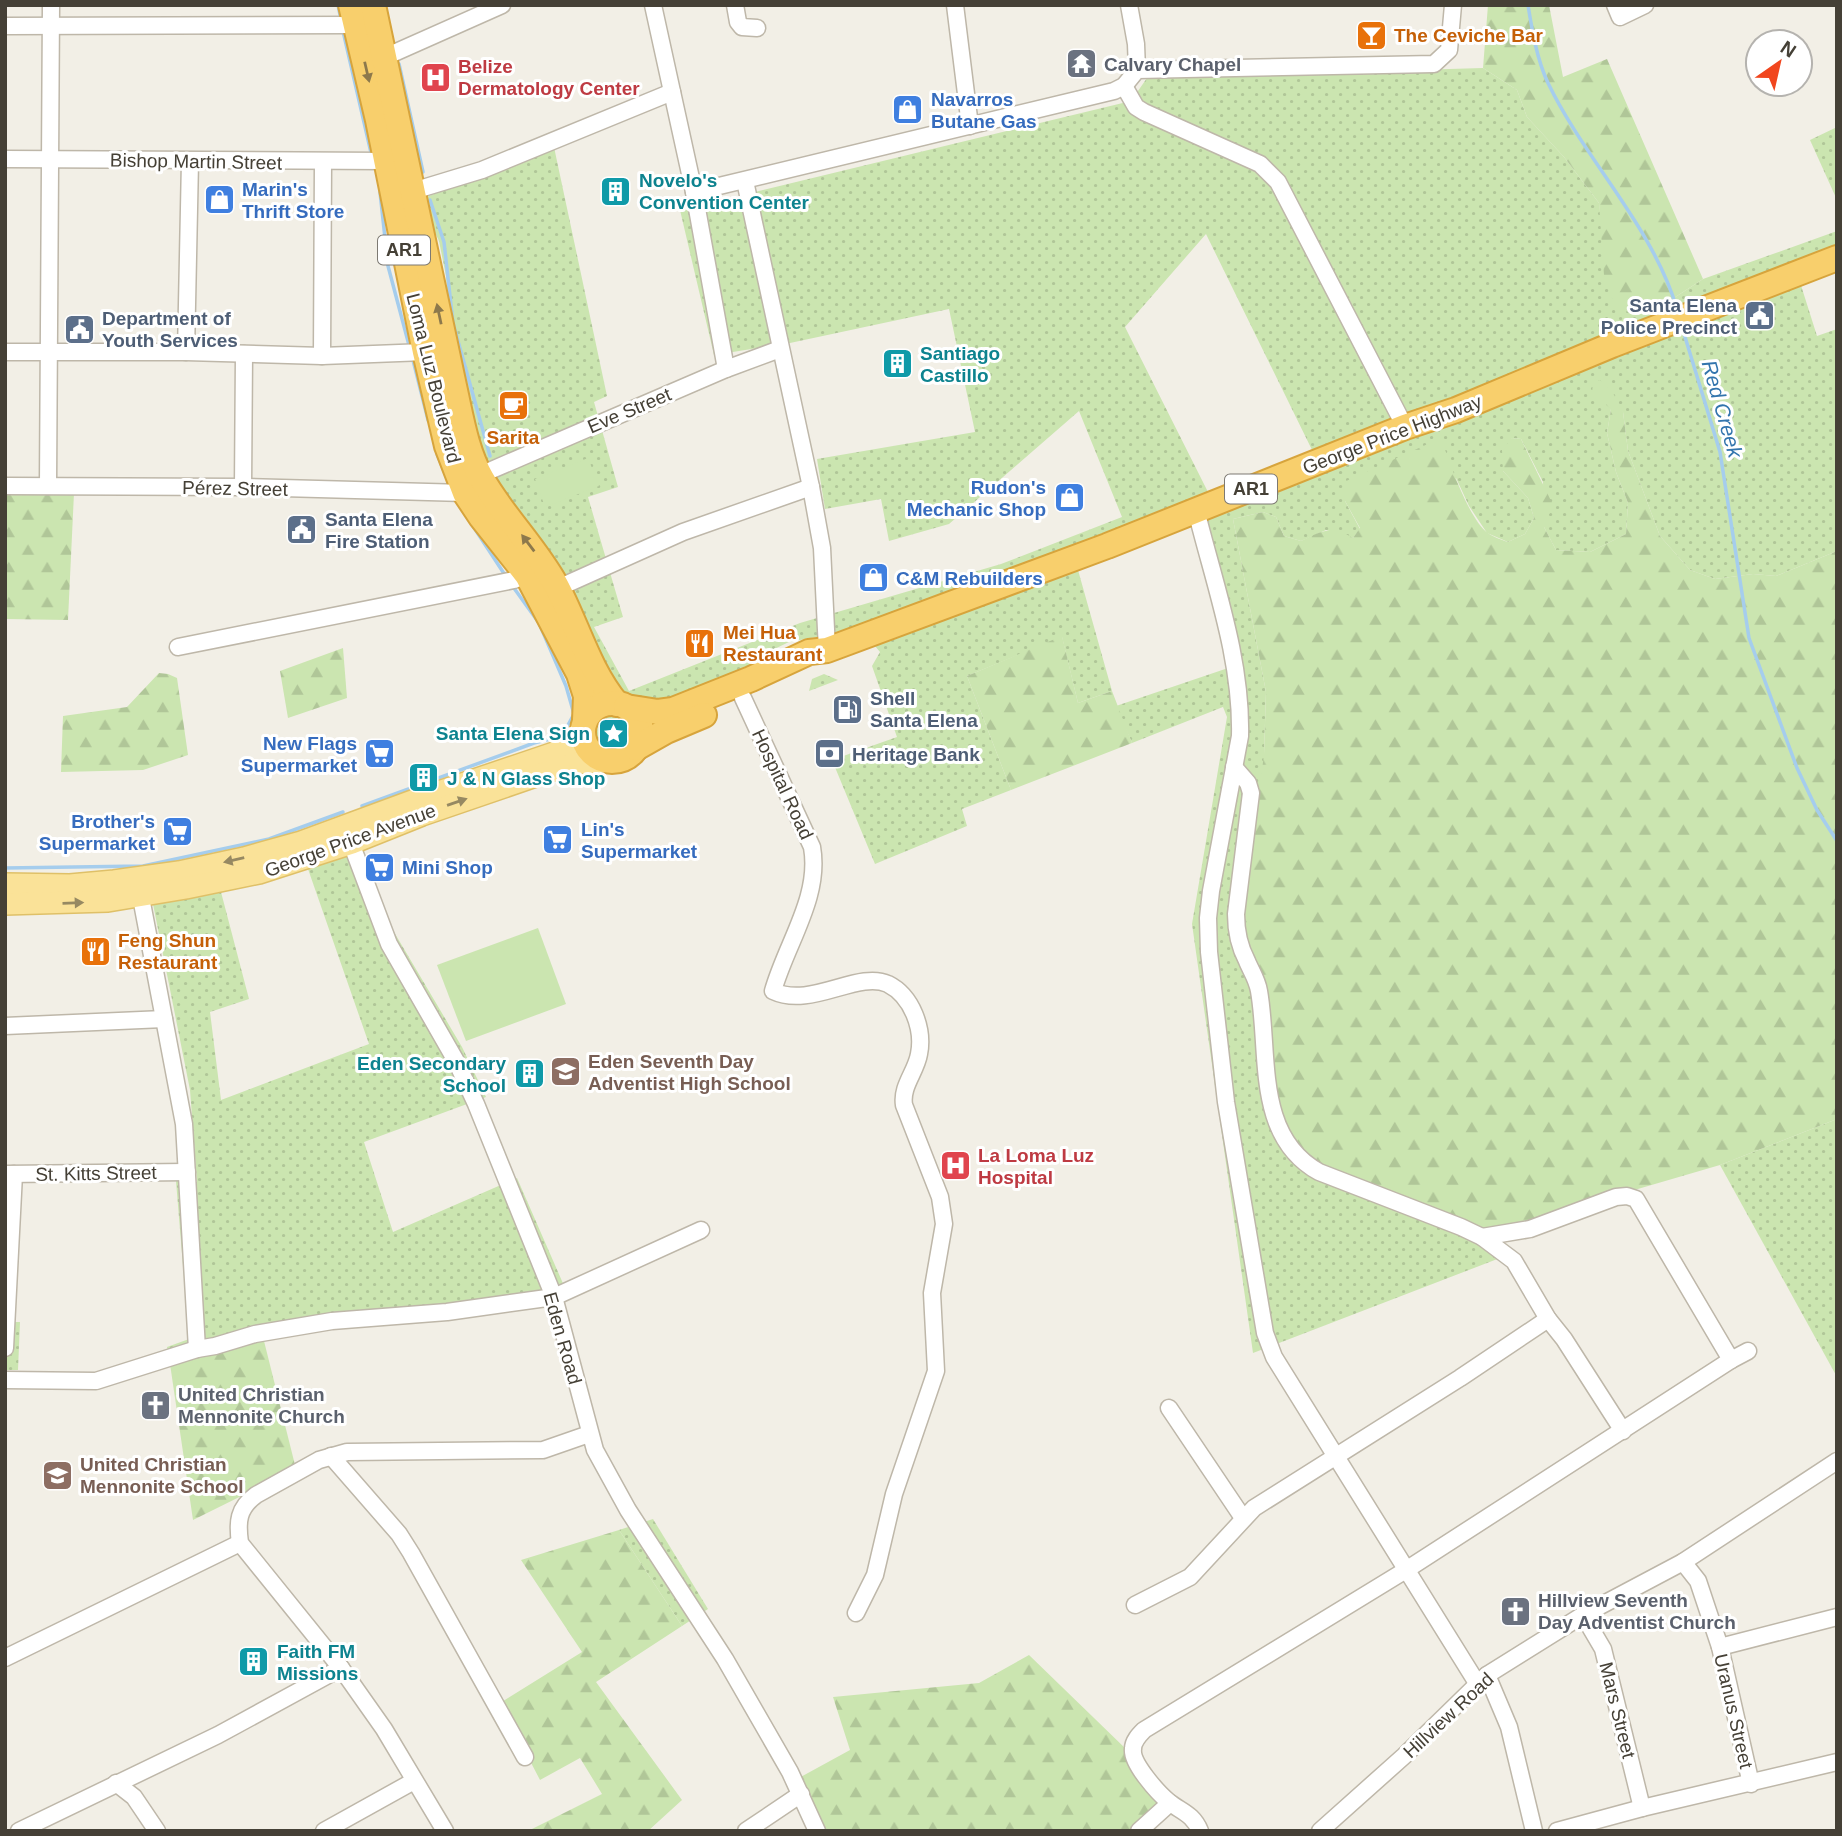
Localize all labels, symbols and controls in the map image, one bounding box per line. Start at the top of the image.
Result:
bar icon: The Ceviche Bar [1354,18,1388,52]
place label: The Ceviche Bar [1394,25,1543,46]
north arrow [1744,28,1814,98]
text: N [1777,37,1800,62]
temple icon: Calvary Chapel [1064,47,1098,81]
place label: Calvary Chapel [1104,54,1241,75]
place label: Belize Dermatology Center [458,56,640,99]
hospital icon: Belize Dermatology Center [418,60,452,94]
one-way arrow [361,61,372,83]
place label: Navarros Butane Gas [931,89,1037,132]
shop icon: Navarros Butane Gas [891,93,925,127]
street label: Bishop Martin Street [110,149,283,174]
place label: Novelo's Convention Center [639,170,810,213]
building icon: Novelo's Convention Center [599,174,633,208]
place label: Marin's Thrift Store [242,179,344,222]
shop icon: Marin's Thrift Store [202,183,236,217]
road number: AR1 [378,236,430,264]
street label: Loma Luz Boulevard [402,291,465,465]
place label: Santa Elena Police Precinct [1601,295,1738,338]
public building icon: Santa Elena Police Precinct [1743,299,1777,333]
one-way arrow [433,303,444,325]
place label: Department of Youth Services [102,308,238,351]
public building icon: Department of Youth Services [62,312,96,346]
place label: Santiago Castillo [920,343,1000,386]
building icon: Santiago Castillo [880,347,914,381]
water label: Red Creek [1698,357,1748,462]
street label: Eve Street [584,383,675,437]
cafe icon: Sarita [496,389,530,423]
street label: George Price Highway [1300,390,1485,478]
place label: Sarita [487,427,540,448]
road number: AR1 [1225,475,1277,504]
street label: Pérez Street [182,477,289,500]
place label: Rudon's Mechanic Shop [907,477,1046,520]
shop icon: Rudon's Mechanic Shop [1052,481,1086,515]
place label: Santa Elena Fire Station [325,509,433,552]
public building icon: Santa Elena Fire Station [285,513,319,547]
one-way arrow [521,534,535,552]
shop icon: C&M Rebuilders [856,561,890,595]
place label: C&M Rebuilders [896,568,1043,589]
place label: Mei Hua Restaurant [723,622,823,665]
restaurant icon: Mei Hua Restaurant [683,626,717,660]
place label: Shell Santa Elena [870,688,978,731]
fuel station icon: Shell Santa Elena [830,692,864,726]
place icon: Santa Elena Sign [596,716,630,750]
place label: Santa Elena Sign [436,723,590,744]
street label: Hospital Road [748,726,817,843]
place label: New Flags Supermarket [241,733,358,776]
supermarket icon: New Flags Supermarket [363,737,397,771]
bank icon: Heritage Bank [812,737,846,771]
place label: Heritage Bank [852,744,980,765]
building icon: J & N Glass Shop [407,761,441,795]
place label: J & N Glass Shop [447,768,605,789]
one-way arrow [447,796,468,807]
street label: George Price Avenue [262,800,438,881]
place label: Brother's Supermarket [39,811,156,854]
supermarket icon: Brother's Supermarket [161,815,195,849]
place label: Lin's Supermarket [581,819,698,862]
supermarket icon: Lin's Supermarket [541,823,575,857]
supermarket icon: Mini Shop [362,850,396,884]
one-way arrow [223,855,245,866]
place label: Mini Shop [402,857,493,878]
one-way arrow [63,897,85,908]
place label: Feng Shun Restaurant [118,930,218,973]
restaurant icon: Feng Shun Restaurant [78,934,112,968]
place label: Eden Seventh Day Adventist High School [588,1051,791,1094]
place label: Eden Secondary School [357,1053,506,1096]
school or university icon: Eden Seventh Day Adventist High School [548,1055,582,1089]
building icon: Eden Secondary School [512,1057,546,1091]
place label: La Loma Luz Hospital [978,1145,1094,1188]
hospital icon: La Loma Luz Hospital [938,1149,972,1183]
street label: St. Kitts Street [35,1162,158,1185]
street label: Eden Road [539,1290,586,1387]
place label: United Christian Mennonite Church [178,1384,345,1427]
church icon: United Christian Mennonite Church [138,1388,172,1422]
place label: United Christian Mennonite School [80,1454,244,1497]
school or university icon: United Christian Mennonite School [40,1458,74,1492]
place label: Hillview Seventh Day Adventist Church [1538,1590,1736,1633]
church icon: Hillview Seventh Day Adventist Church [1498,1594,1532,1628]
place label: Faith FM Missions [277,1641,358,1684]
building icon: Faith FM Missions [237,1645,271,1679]
street label: Uranus Street [1710,1652,1757,1771]
street label: Mars Street [1595,1660,1640,1761]
street label: Hillview Road [1399,1668,1498,1762]

